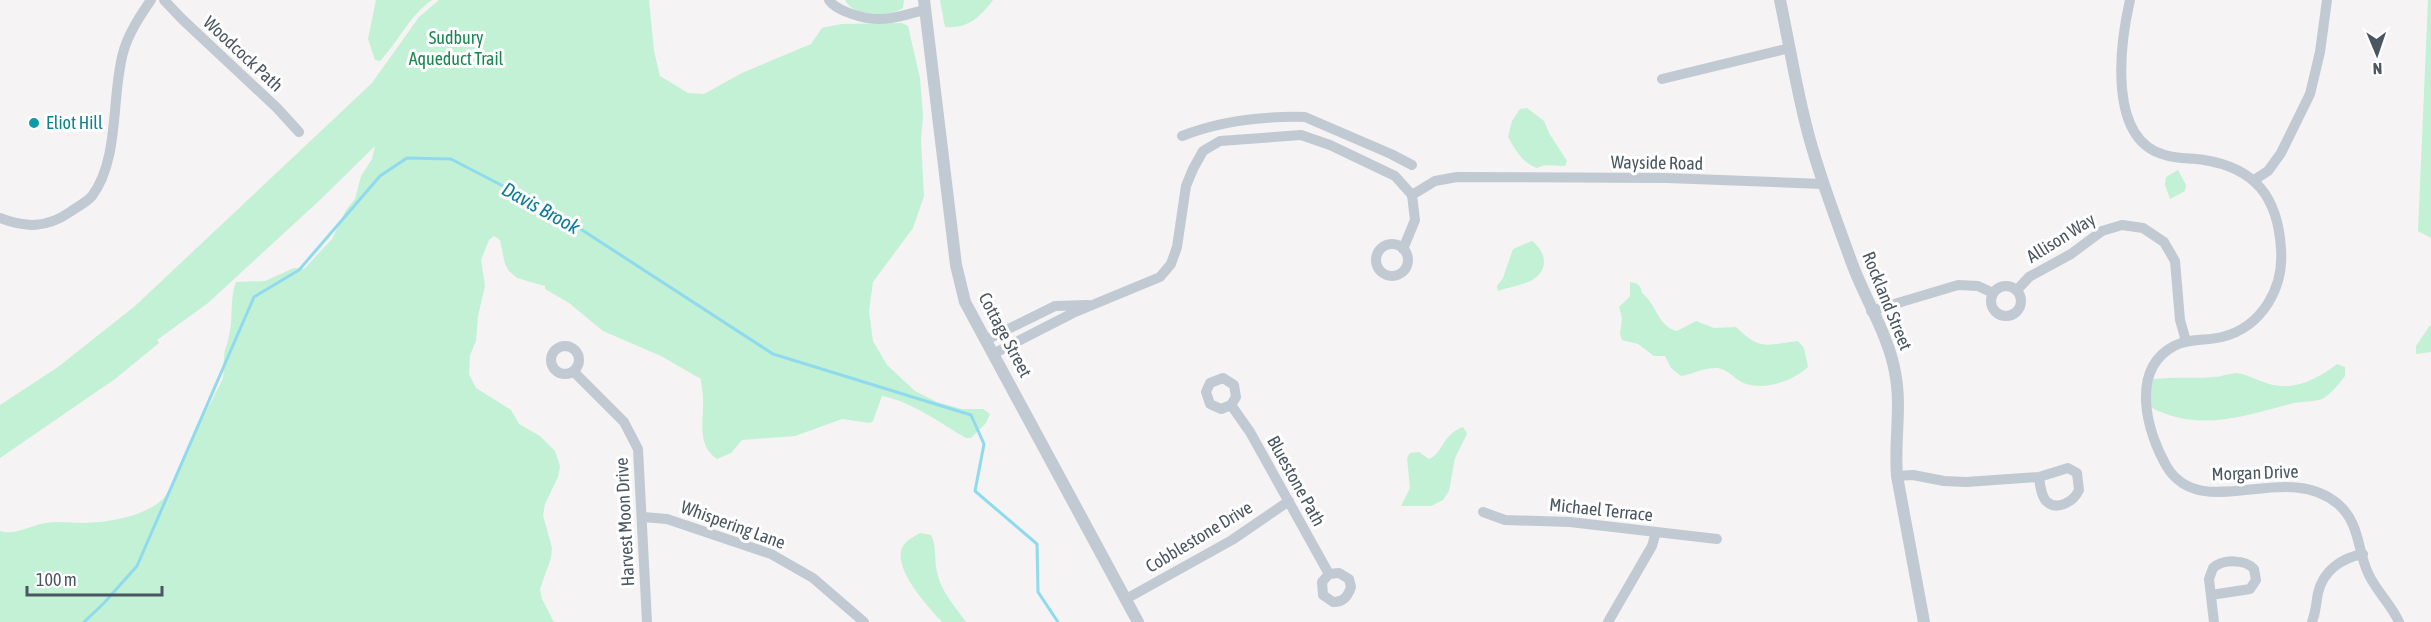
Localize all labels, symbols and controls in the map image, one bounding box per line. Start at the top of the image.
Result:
street label: Woodcock Path [199,12,287,96]
north arrow [2347,24,2407,84]
park label: Sudbury Aqueduct Trail [409,27,504,69]
text: N [2372,60,2383,78]
place label: Eliot Hill [46,112,103,133]
marker: Eliot Hill [27,116,41,130]
street label: Wayside Road [1611,151,1703,174]
water label: Davis Brook [498,177,584,238]
street label: Allison Way [2023,208,2099,267]
street label: Rockland Street [1858,248,1917,353]
street label: Cottage Street [974,289,1036,381]
street label: Bluestone Path [1263,432,1330,530]
street label: Harvest Moon Drive [611,457,638,587]
street label: Morgan Drive [2211,460,2299,485]
street label: Michael Terrace [1548,494,1654,525]
street label: Whispering Lane [678,496,788,553]
street label: Cobblestone Drive [1142,497,1256,577]
scale bar [27,559,162,597]
text: 100 m [36,569,77,590]

